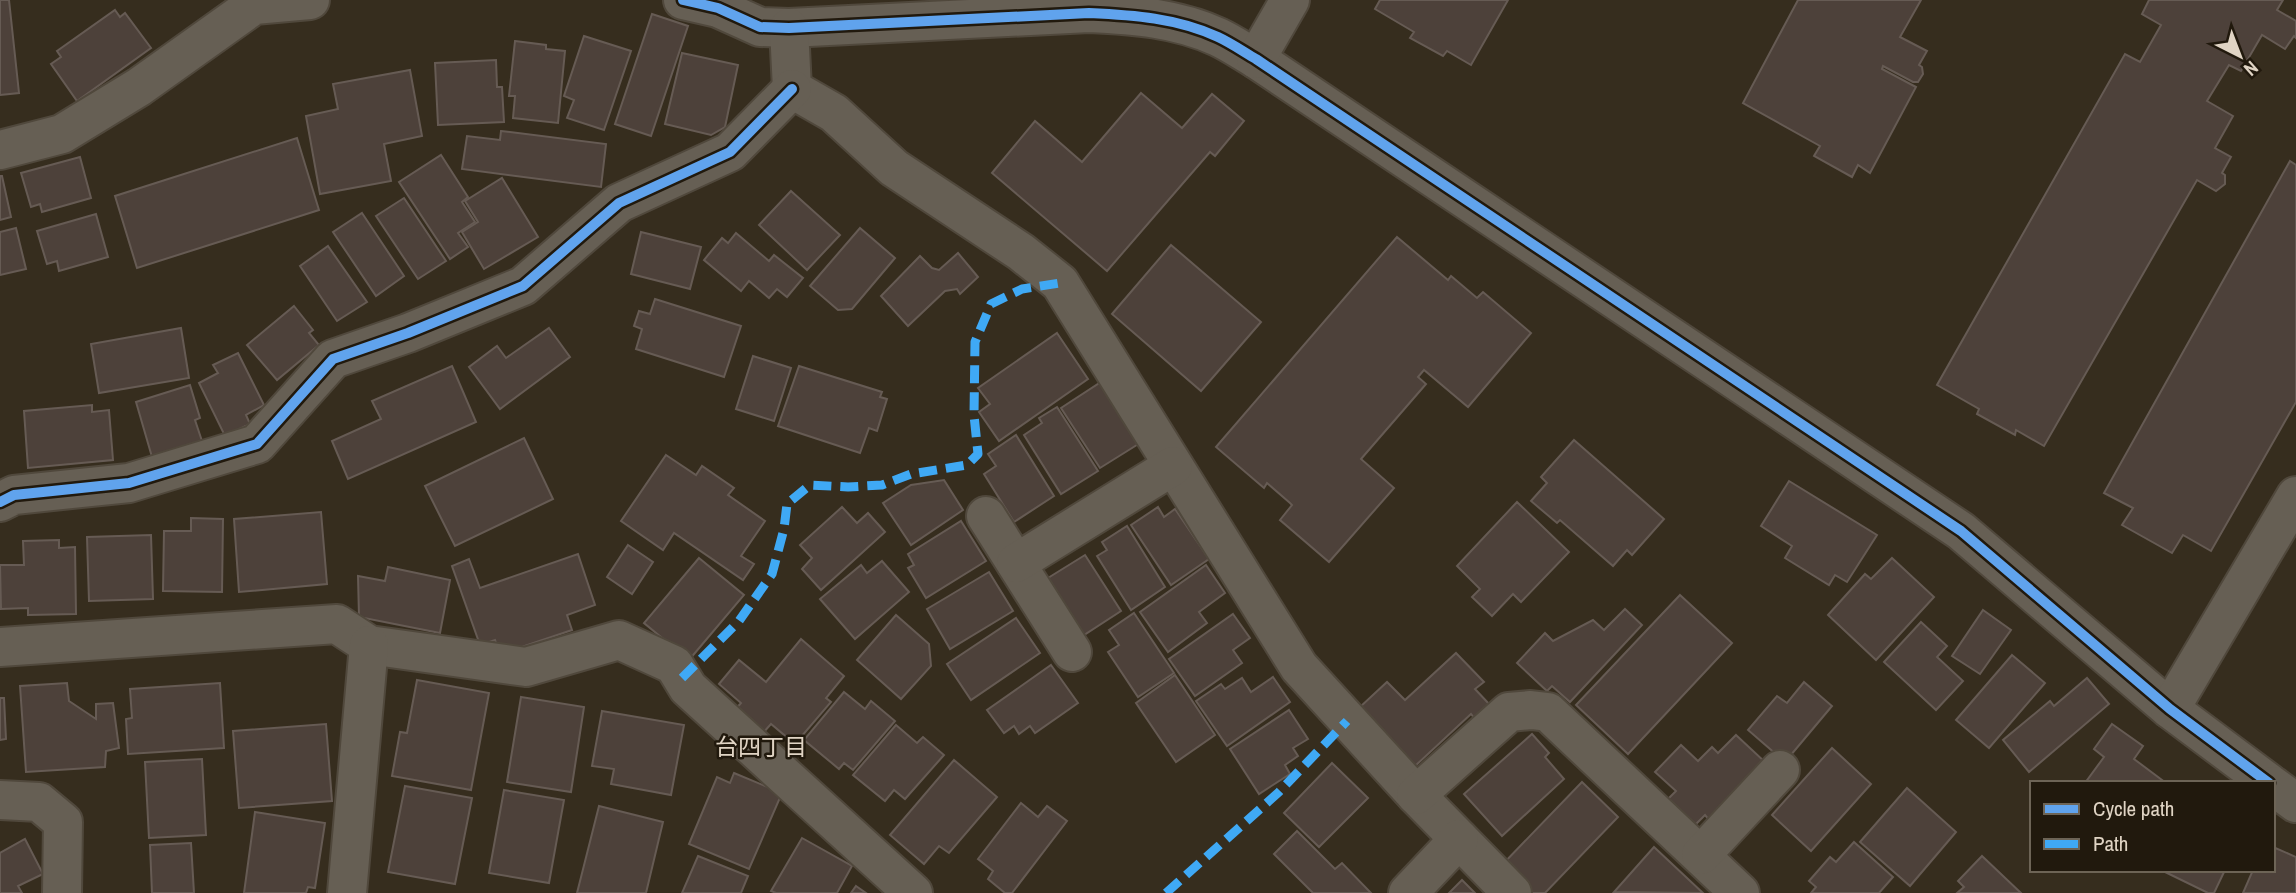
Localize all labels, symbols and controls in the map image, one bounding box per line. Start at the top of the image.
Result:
north arrow [2205,21,2275,91]
text: N [2238,55,2264,82]
district label: 台四丁目 [715,731,807,762]
legend [2030,781,2275,872]
text: Cycle path [2093,794,2174,823]
text: Path [2093,829,2128,858]

